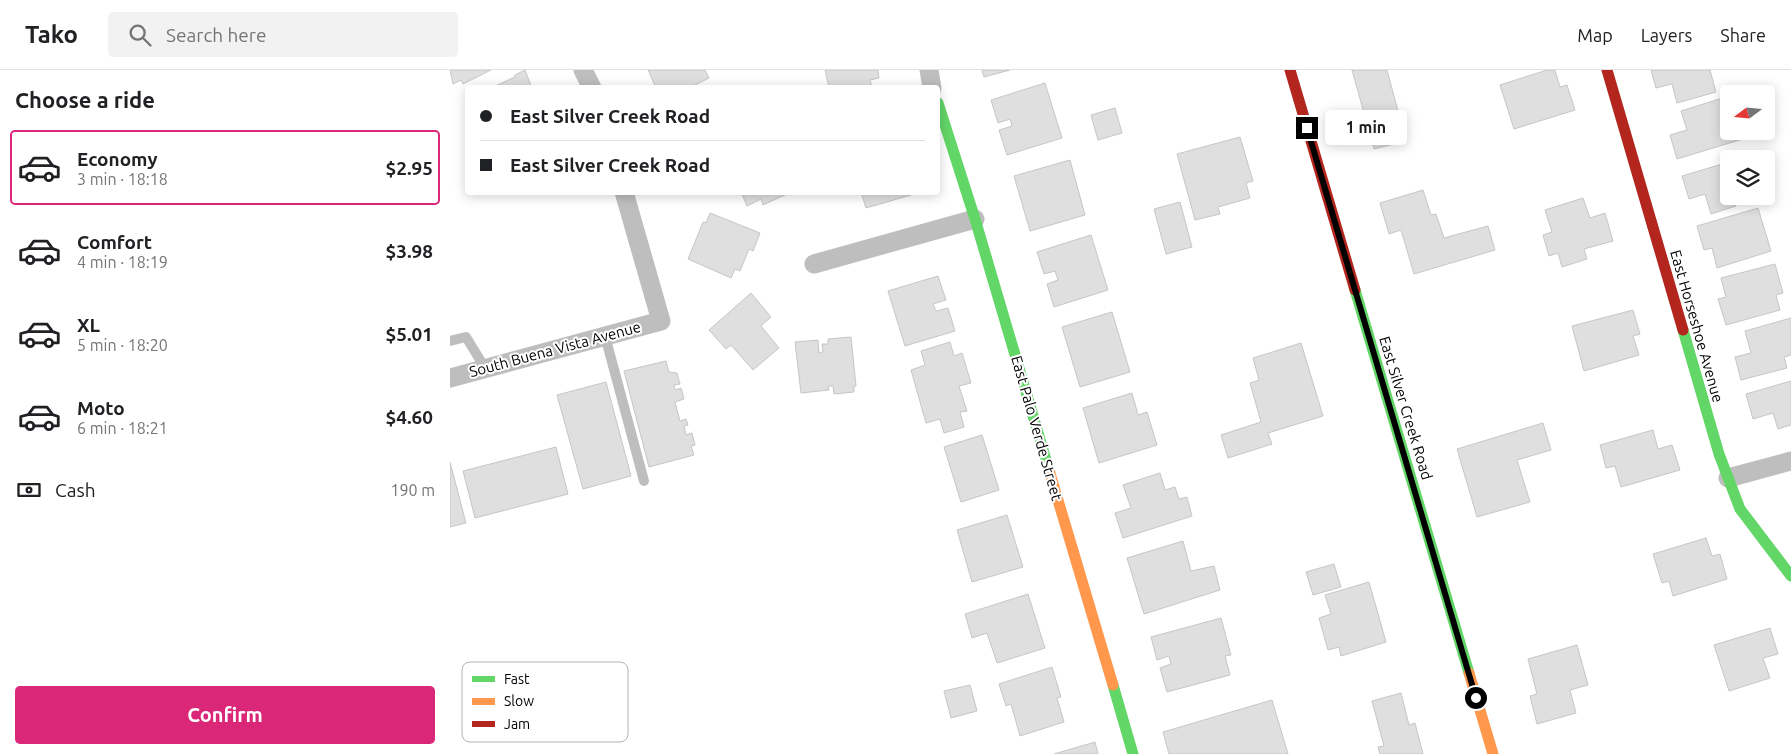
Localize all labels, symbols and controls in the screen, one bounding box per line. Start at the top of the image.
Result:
search box [108,12,458,57]
text: Tako [25,21,78,48]
icon: search [126,21,154,49]
text: Search here [166,24,266,46]
text: Map [1577,25,1613,45]
text: Layers [1641,25,1692,45]
text: Share [1720,25,1766,45]
north arrow [1720,85,1775,140]
map controls [1720,85,1775,205]
text: Choose a ride [15,87,155,112]
text: East Silver Creek Road [510,105,710,127]
callout: 1 min [1324,110,1407,146]
route end [1296,117,1318,139]
text: 1 min [1346,118,1386,136]
icon: car [17,145,62,190]
text: Economy [77,148,158,170]
button: layers [1720,150,1775,205]
text: East Silver Creek Road [510,154,710,176]
text: $2.95 [385,157,433,179]
text: 3 min · 18:18 [77,170,168,188]
icon: car [17,228,62,273]
text: Comfort [77,231,152,253]
text: $3.98 [385,240,433,262]
street label: East Horseshoe Avenue [1667,248,1727,404]
text: 4 min · 18:19 [77,253,168,271]
icon: car [17,311,62,356]
text: XL [77,314,100,336]
street label: South Buena Vista Avenue [467,318,643,380]
text: $5.01 [385,323,433,345]
street label: East Silver Creek Road [1376,334,1436,482]
text: 5 min · 18:20 [77,336,168,354]
street label: East Palo Verde Street [1008,354,1066,503]
icon: car [17,394,62,439]
text: Moto [77,397,125,419]
text: $4.60 [385,406,433,428]
text: 6 min · 18:21 [77,419,168,437]
icon: cash [15,476,43,504]
text: Cash [55,479,96,501]
text: 190 m [390,481,435,499]
legend [462,662,628,742]
text: Fast [504,671,530,687]
button: Confirm [15,686,435,744]
route start [1465,687,1487,709]
text: Slow [504,693,534,709]
text: Jam [504,716,530,732]

